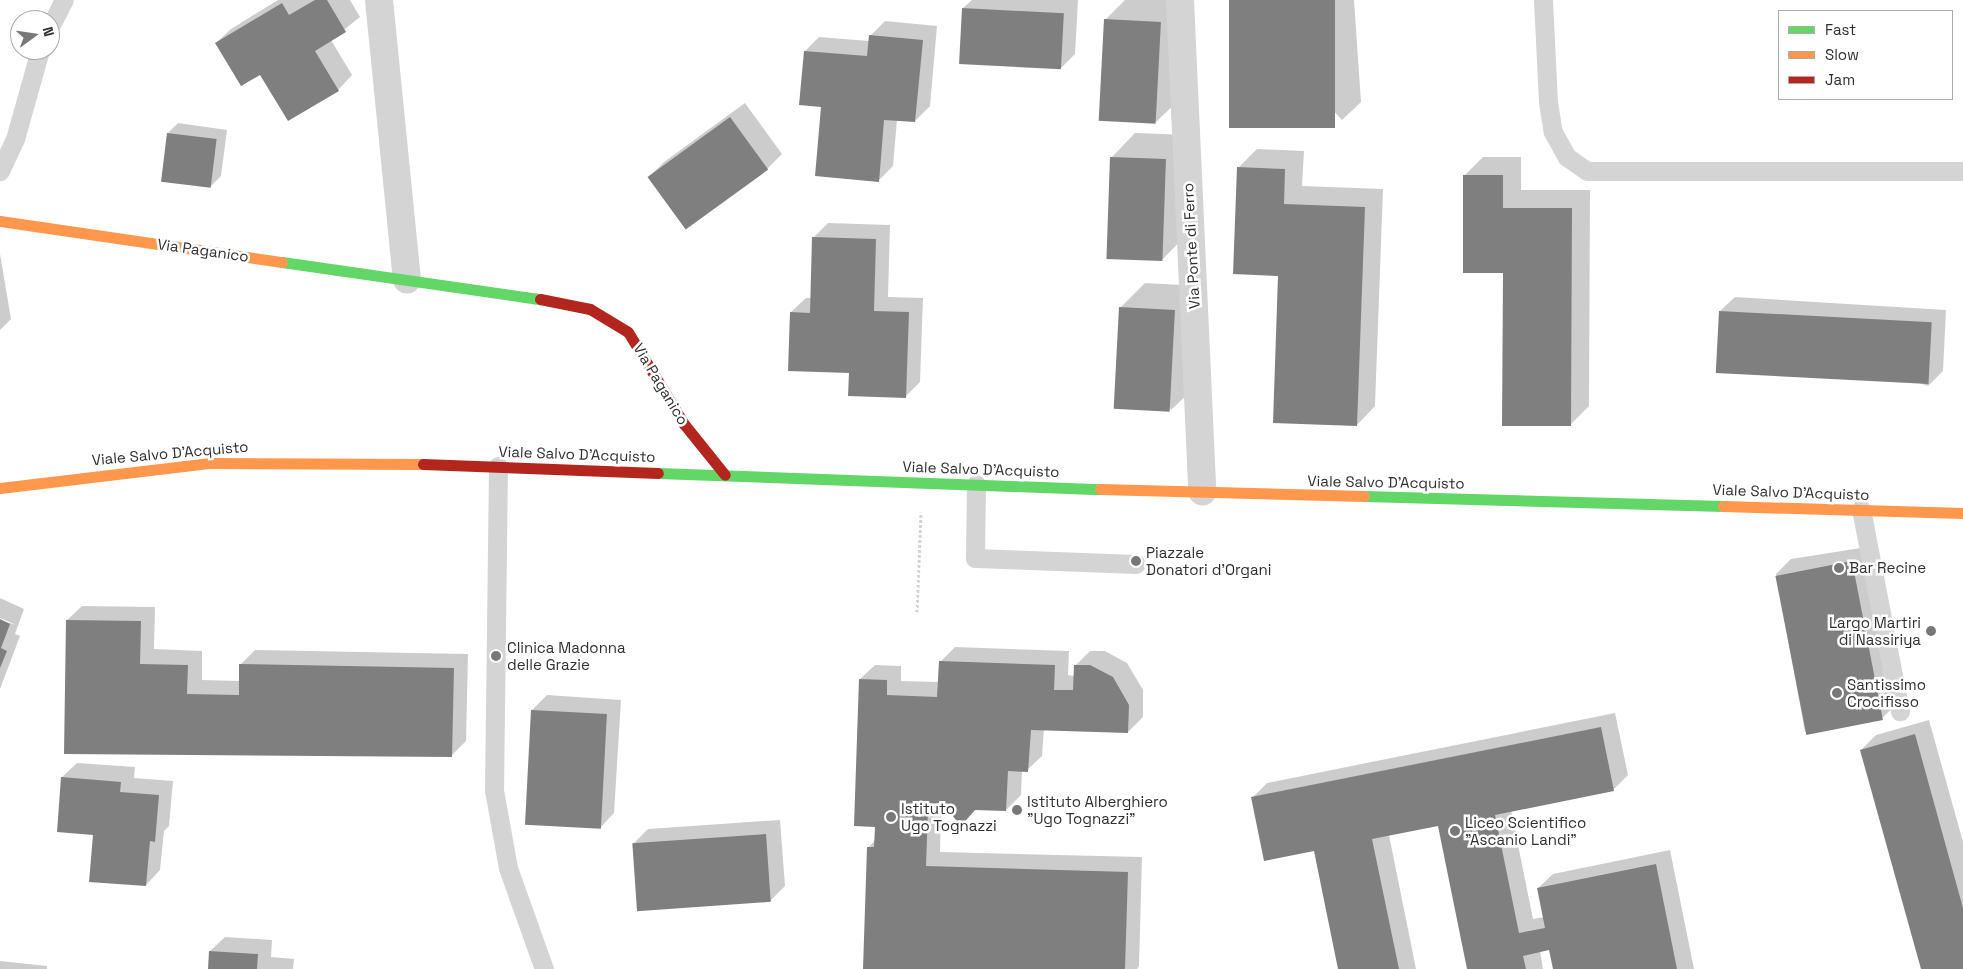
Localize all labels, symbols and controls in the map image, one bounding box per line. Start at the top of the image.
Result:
north arrow [10,10,60,60]
legend [1778,10,1953,100]
text: Fast [1825,20,1856,39]
text: N [39,25,58,38]
text: Slow [1825,45,1859,64]
text: Jam [1825,70,1855,89]
street label: Via Ponte di Ferro [1179,183,1203,309]
street label: Via Paganico [156,235,250,265]
street label: Via Paganico [630,340,692,428]
street label: Viale Salvo D'Acquisto [91,437,249,469]
street label: Viale Salvo D'Acquisto [498,442,656,466]
street label: Viale Salvo D'Acquisto [902,457,1060,481]
street label: Viale Salvo D'Acquisto [1307,472,1465,492]
street label: Viale Salvo D'Acquisto [1712,480,1870,504]
place label: Piazzale Donatori d'Organi [1146,543,1271,578]
marker: Piazzale Donatori d'Organi [1130,555,1142,567]
place label: Bar Recine [1849,559,1926,577]
marker: Bar Recine [1833,562,1845,574]
place label: Largo Martiri di Nassiriya [1829,613,1921,648]
marker: Largo Martiri di Nassiriya [1925,625,1937,637]
place label: Clinica Madonna delle Grazie [507,638,626,673]
marker: Clinica Madonna delle Grazie [489,649,503,663]
place label: Santissimo Crocifisso [1847,675,1926,710]
marker: Santissimo Crocifisso [1831,687,1843,699]
place label: Istituto Alberghiero "Ugo Tognazzi" [1027,792,1168,827]
place label: Istituto Ugo Tognazzi [901,799,997,834]
marker: Istituto Alberghiero "Ugo Tognazzi" [1011,804,1023,816]
marker: Istituto Ugo Tognazzi [885,811,897,823]
place label: Liceo Scientifico "Ascanio Landi" [1465,813,1586,848]
marker: Liceo Scientifico "Ascanio Landi" [1449,825,1461,837]

